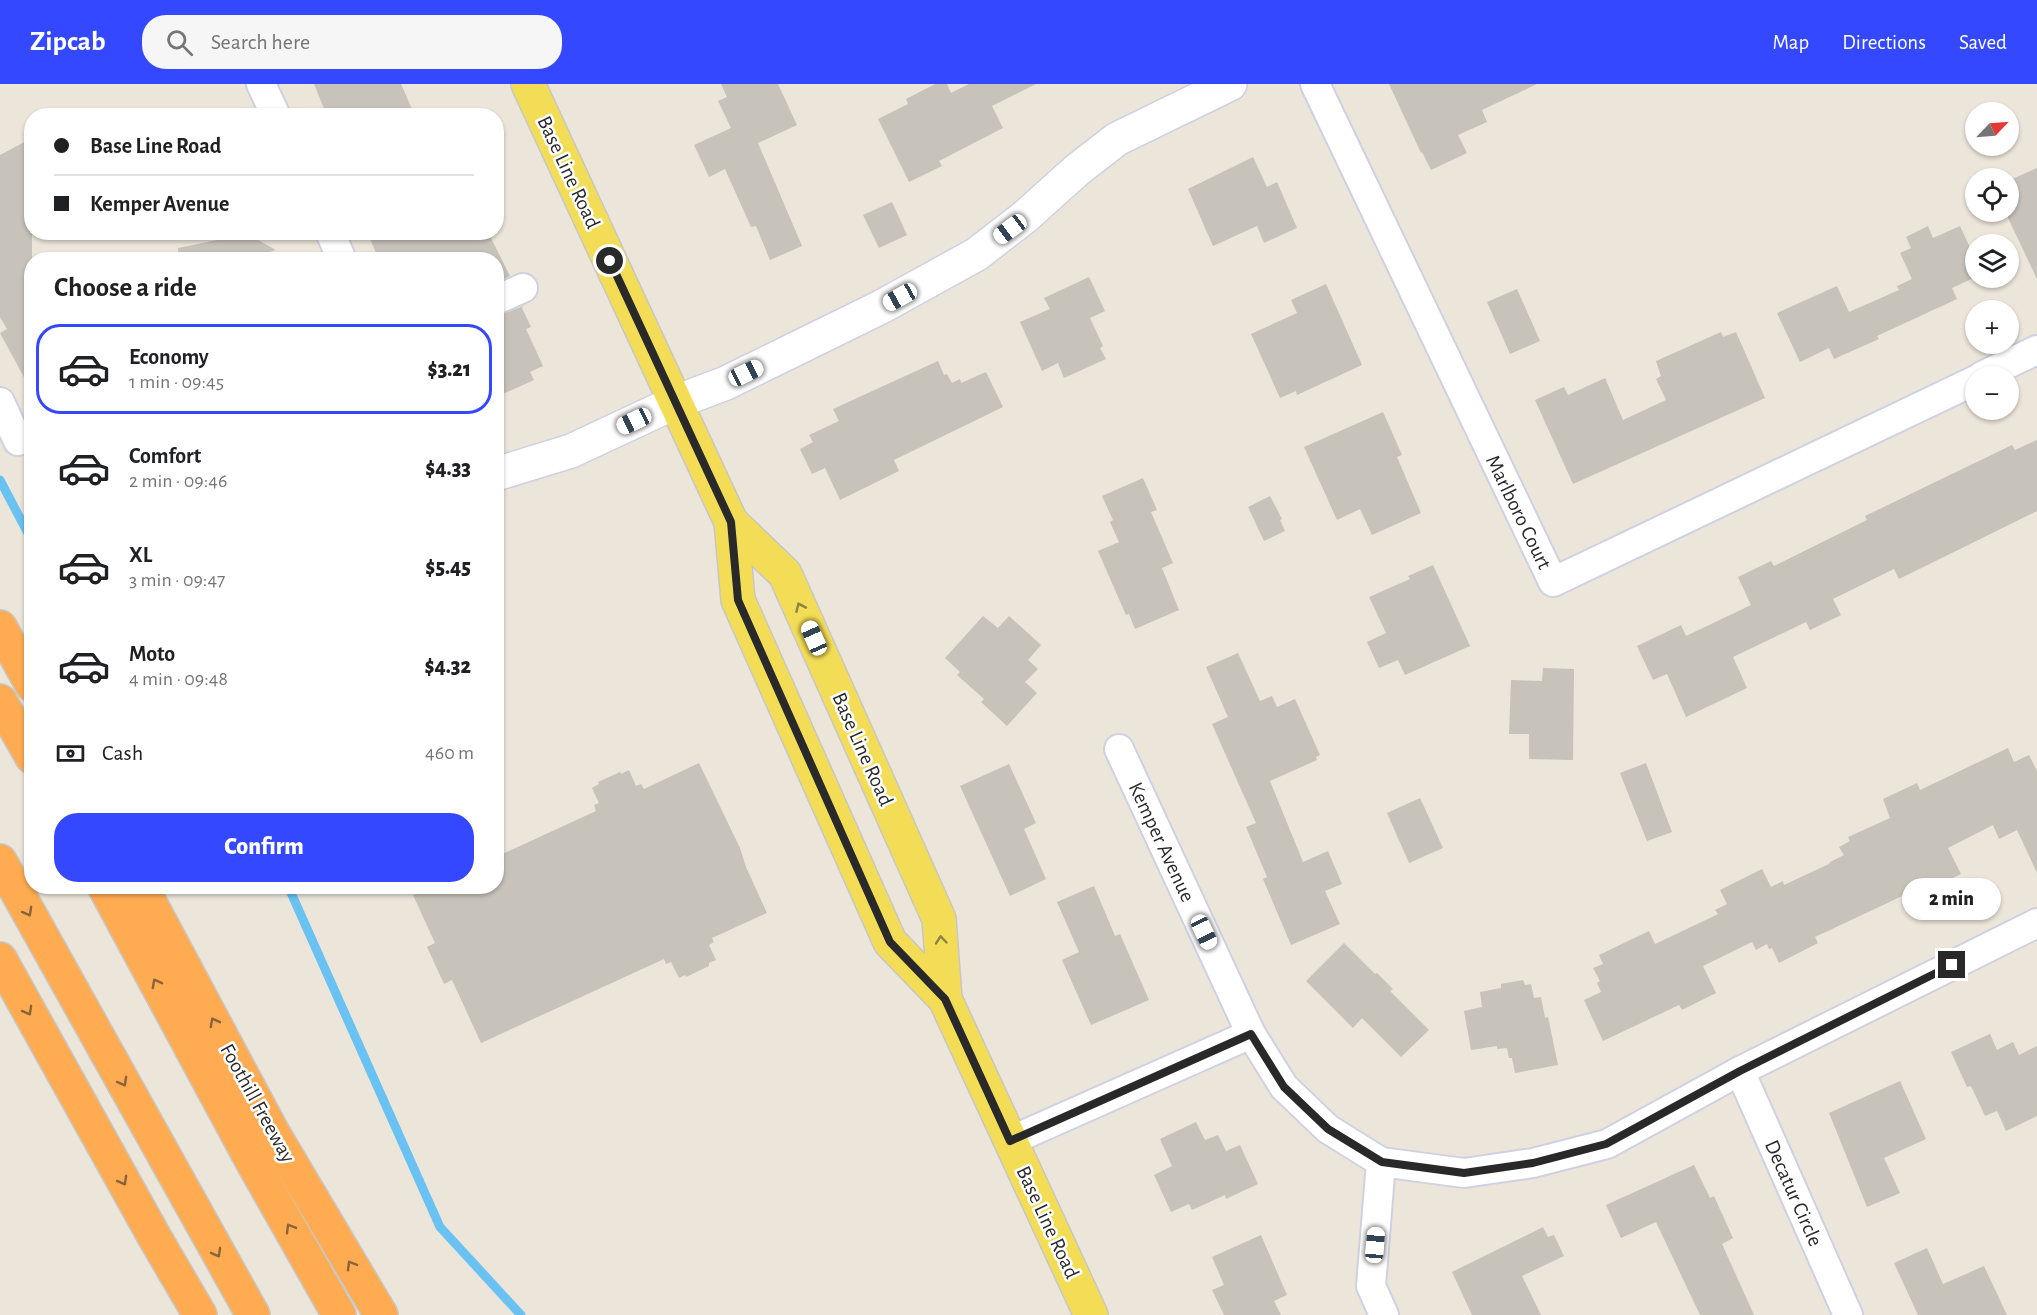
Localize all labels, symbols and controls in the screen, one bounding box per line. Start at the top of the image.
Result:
search box [142,15,562,69]
icon: search [163,26,196,59]
text: Zipcab [30,28,106,56]
text: Search here [211,31,310,53]
text: Map [1773,32,1809,53]
text: Directions [1842,32,1926,53]
text: Saved [1959,32,2007,53]
north arrow [1965,102,2019,156]
map controls [1965,102,2019,420]
street label: Base Line Road [533,113,604,232]
text: Base Line Road [90,135,221,157]
button: locate [1965,168,2019,222]
text: Kemper Avenue [90,193,229,215]
car [990,211,1030,247]
button: layers [1965,234,2019,288]
route start [596,247,623,274]
text: Choose a ride [54,274,197,301]
car [880,280,920,314]
button: + [1965,300,2019,354]
icon: car [57,342,111,396]
text: Economy [129,346,209,368]
car [726,357,766,389]
text: $3.21 [428,358,471,380]
button: − [1965,366,2019,420]
text: 1 min · 09:45 [129,372,224,392]
car [614,405,654,437]
icon: car [57,441,111,495]
text: Comfort [129,445,201,467]
street label: Marlboro Court [1482,452,1555,573]
text: $4.33 [425,457,471,479]
text: 2 min · 09:46 [129,471,227,491]
icon: car [57,540,111,594]
text: XL [129,544,152,566]
text: $5.45 [425,556,471,578]
text: 3 min · 09:47 [129,570,225,590]
one-way arrow [795,602,807,613]
car [798,618,830,658]
icon: car [57,639,111,693]
text: Moto [129,643,175,665]
text: $4.32 [424,655,471,677]
text: 4 min · 09:48 [129,669,228,689]
street label: Base Line Road [828,689,897,809]
icon: cash [54,737,87,770]
text: Cash [102,742,143,764]
text: 460 m [425,743,474,763]
street label: Kemper Avenue [1125,779,1198,905]
button: Confirm [54,813,474,882]
callout: 2 min [1902,878,2002,920]
text: 2 min [1929,889,1974,909]
one-way arrow [21,906,33,916]
car [1188,912,1220,952]
one-way arrow [934,936,947,945]
route end [1938,951,1965,978]
one-way arrow [152,979,163,989]
one-way arrow [21,1004,32,1015]
one-way arrow [210,1018,221,1028]
street label: Foothill Freeway [216,1040,299,1166]
one-way arrow [116,1076,127,1087]
street label: Decatur Circle [1761,1137,1826,1250]
street label: Base Line Road [1012,1163,1083,1282]
one-way arrow [116,1175,127,1185]
one-way arrow [285,1224,297,1234]
car [1364,1226,1386,1264]
one-way arrow [210,1247,221,1257]
one-way arrow [346,1261,358,1271]

